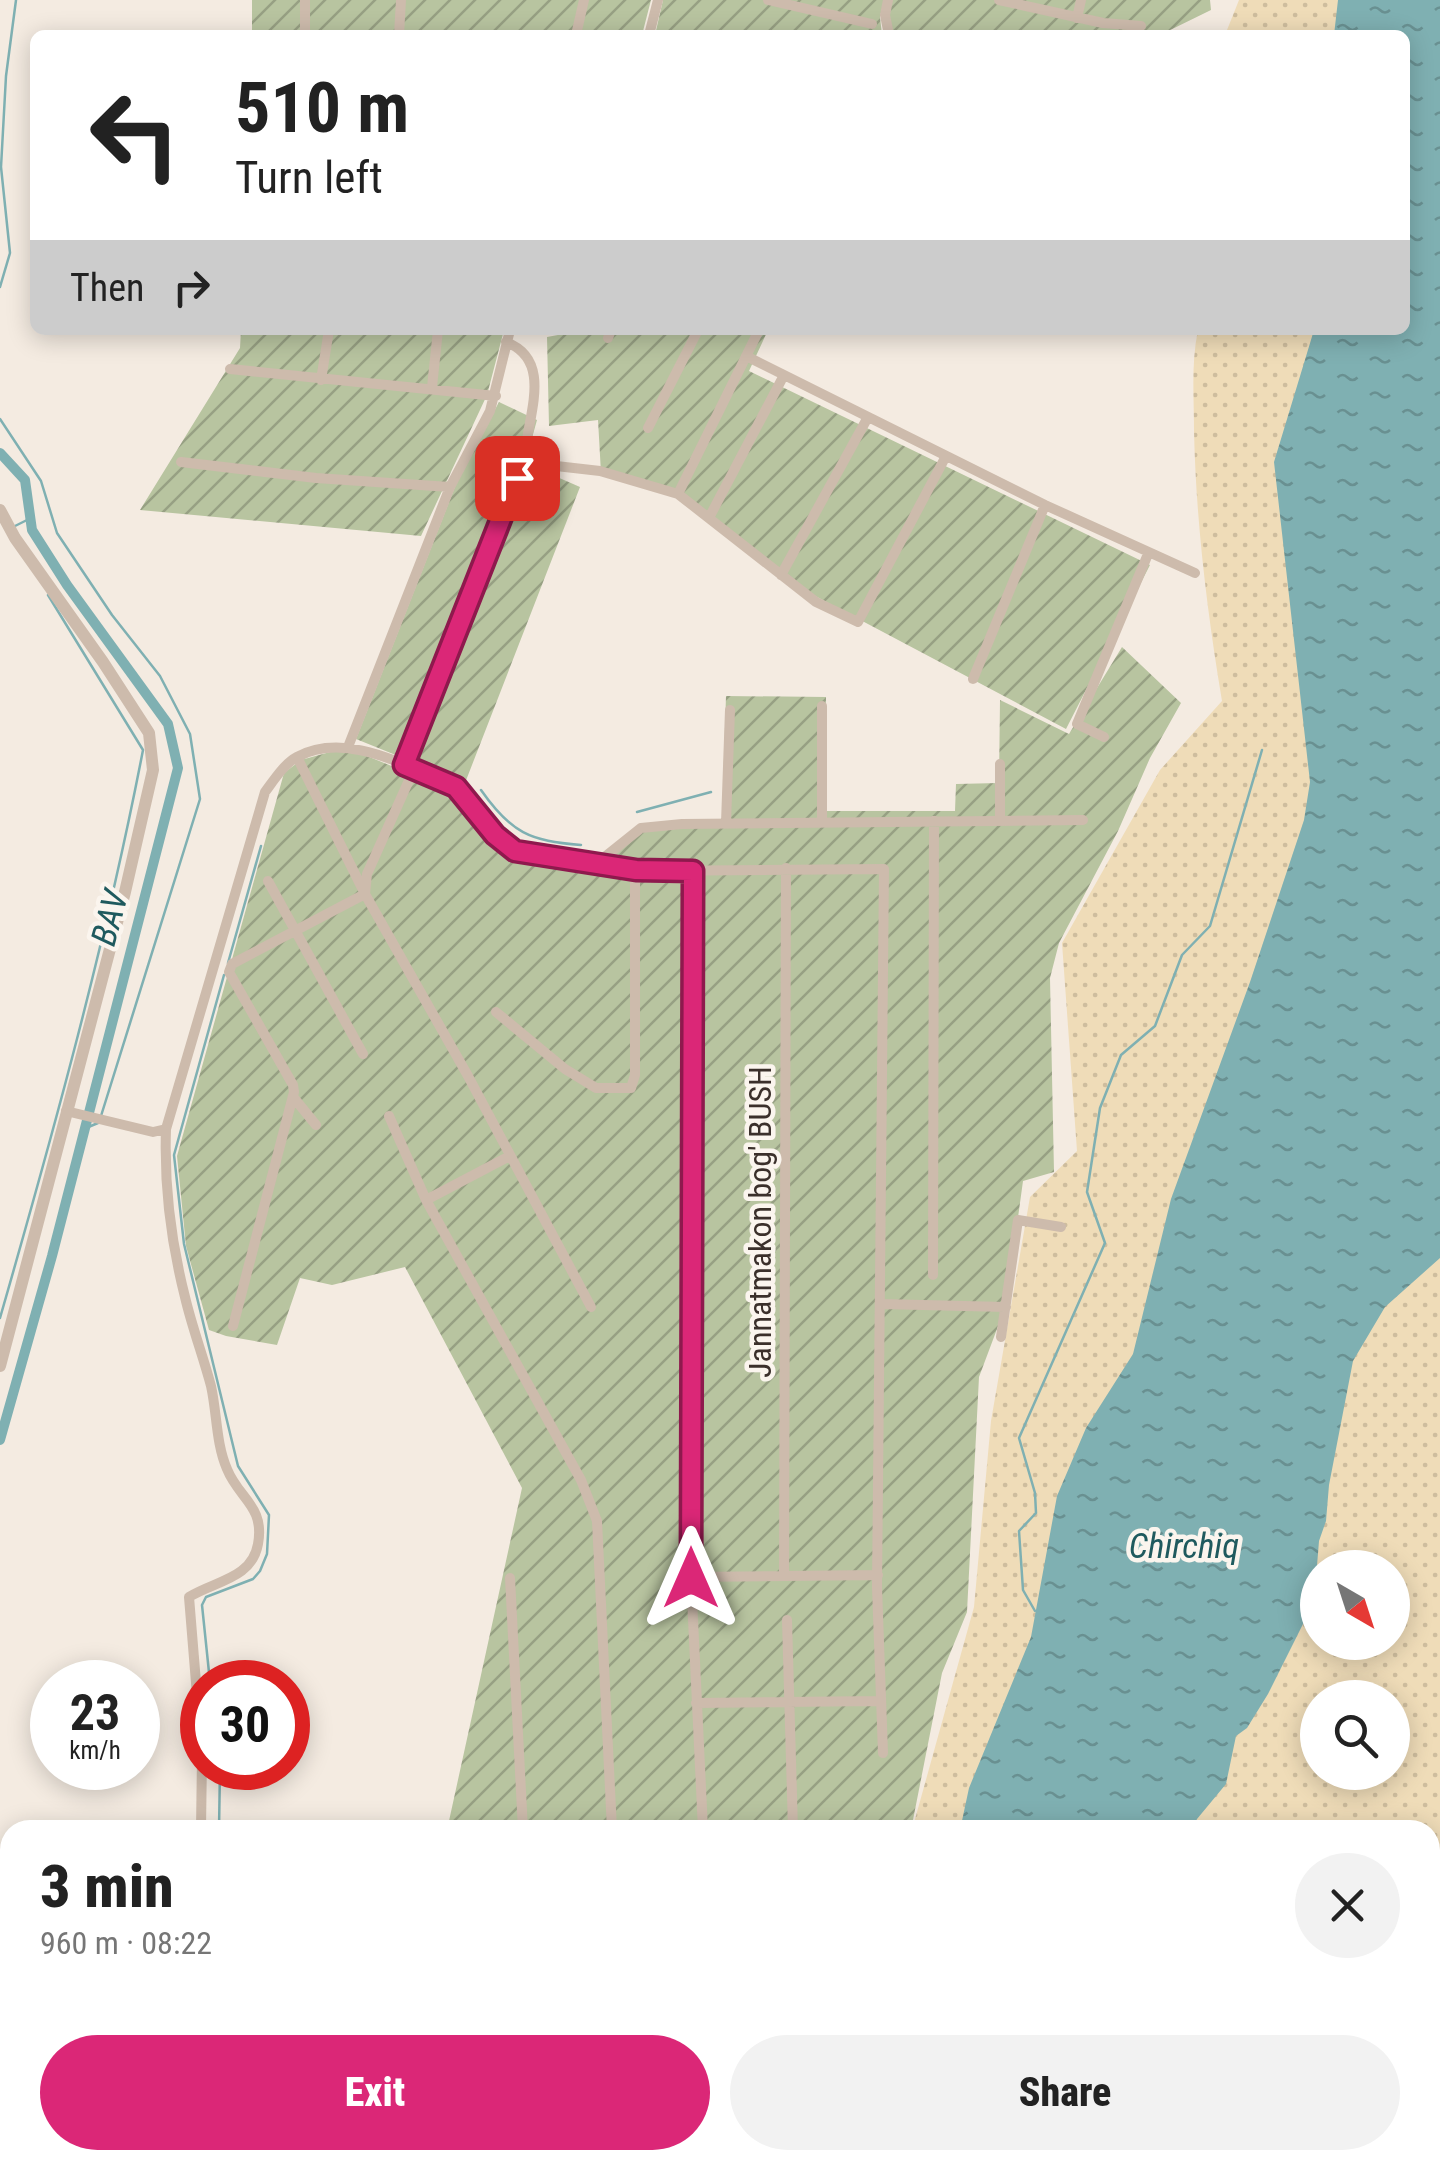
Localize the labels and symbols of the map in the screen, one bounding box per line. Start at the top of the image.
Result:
pin [475,436,560,521]
water label: BAV [83,884,138,950]
street label: Jannatmakon bog' BUSH [741,1066,779,1378]
position arrow [639,1526,743,1630]
water label: Chirchiq [1129,1526,1239,1567]
north arrow [1300,1550,1410,1660]
speed limit sign: 30 [180,1660,310,1790]

